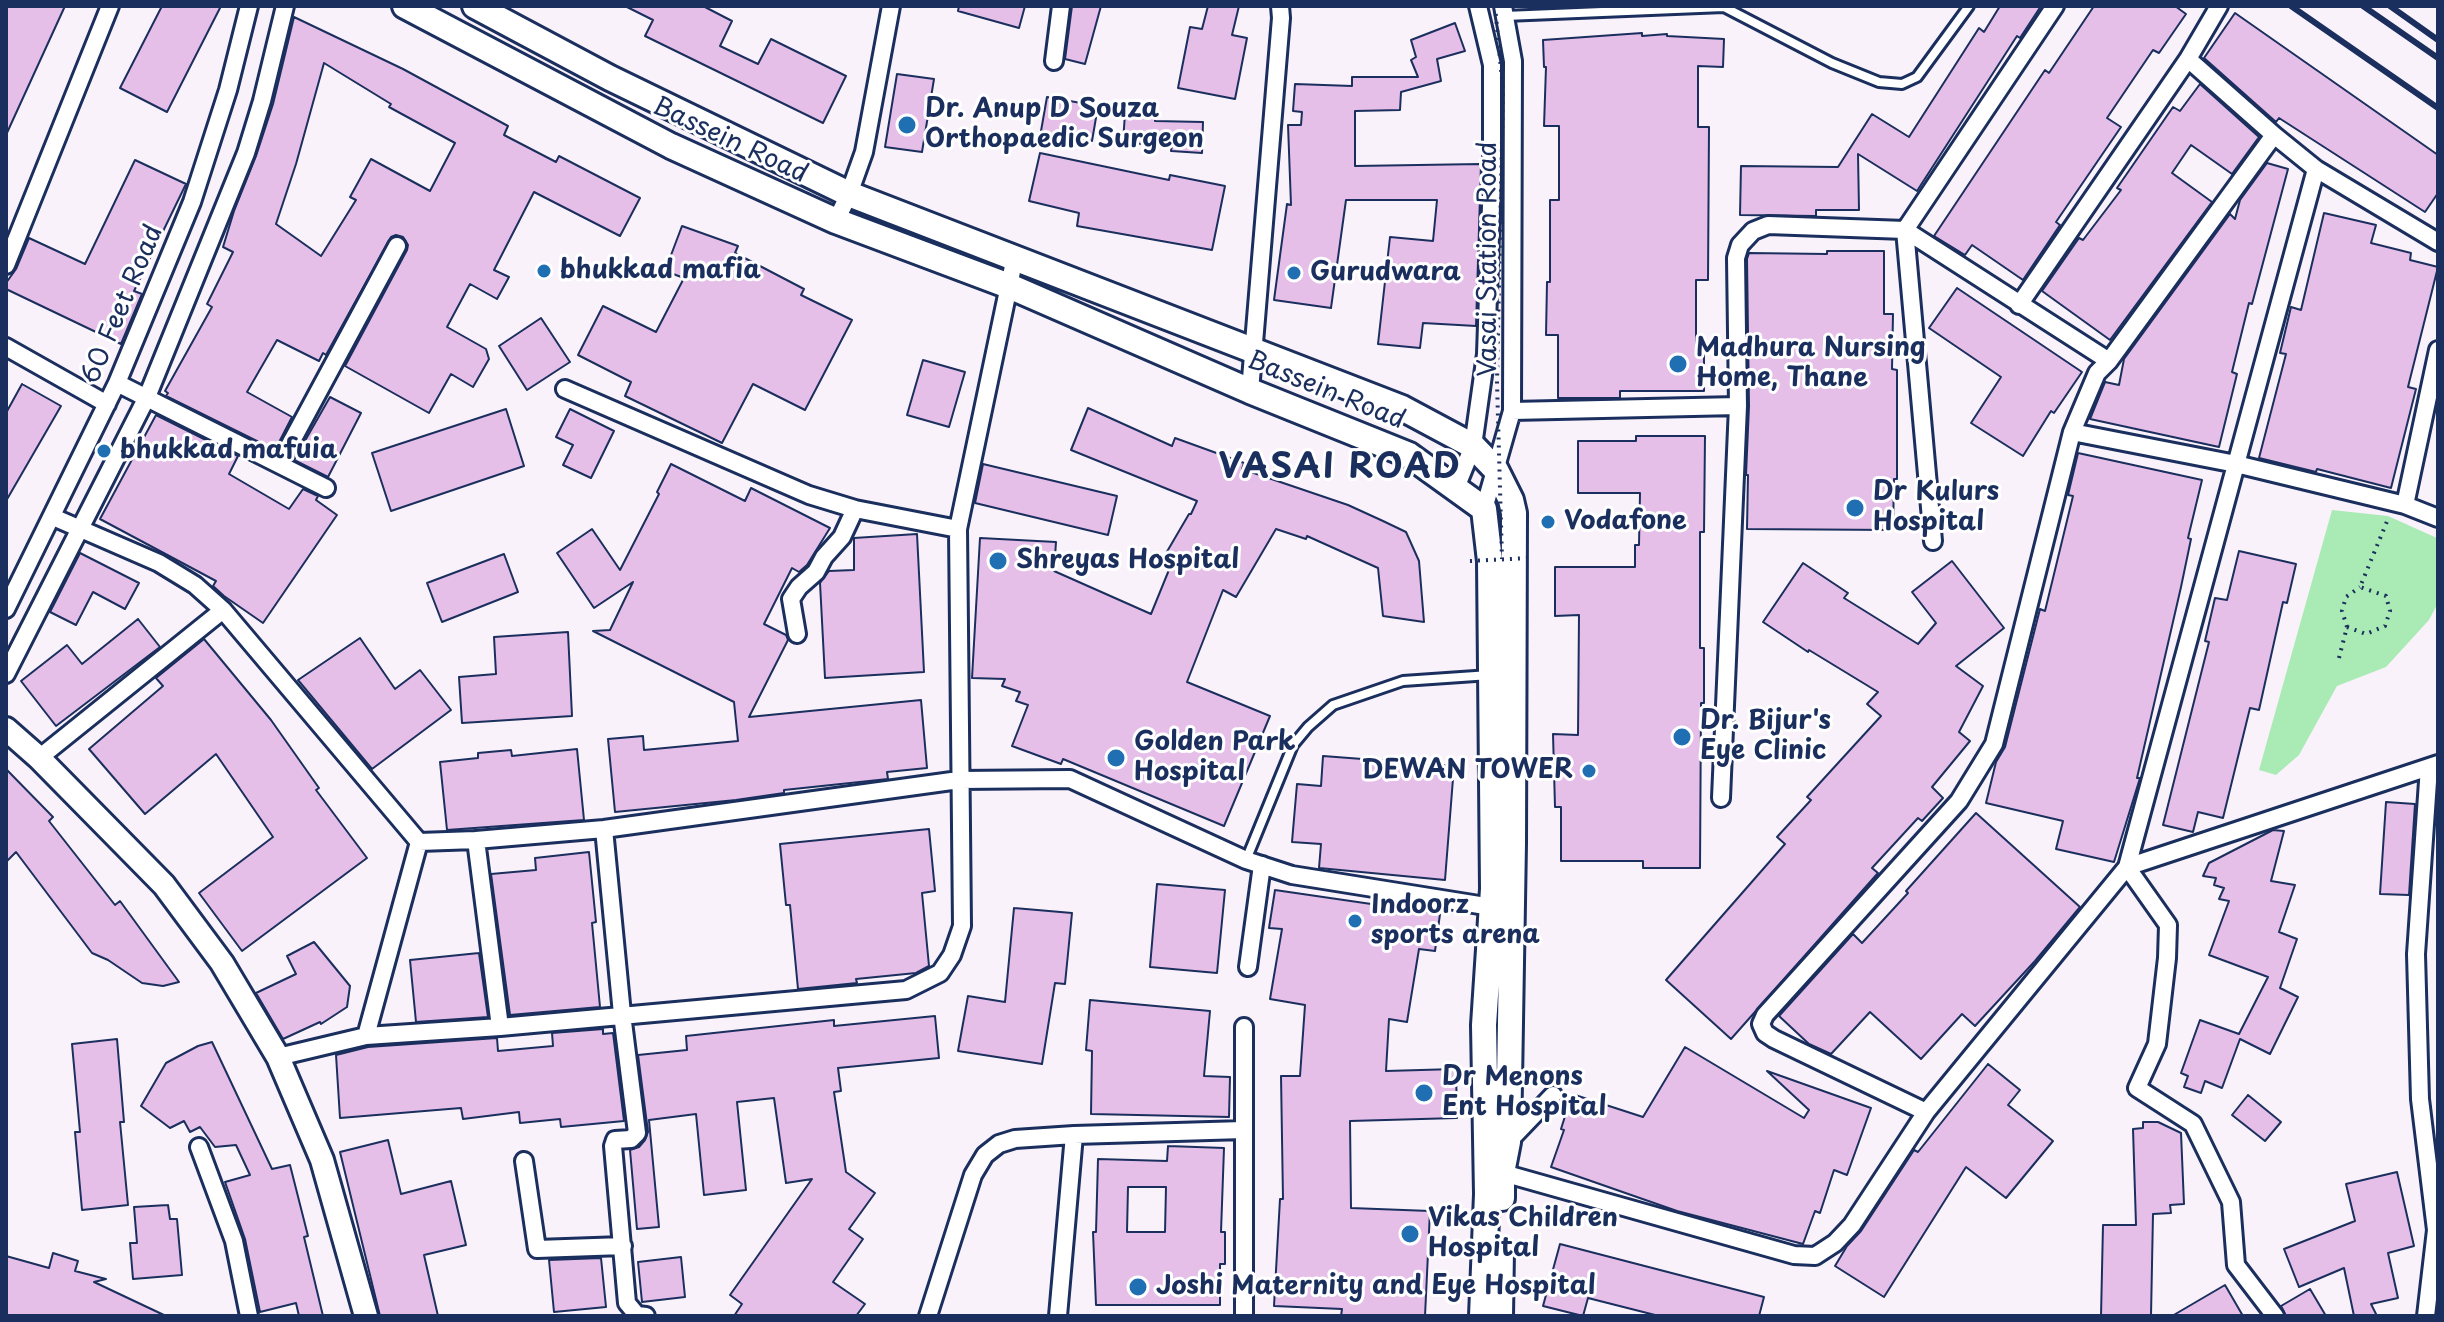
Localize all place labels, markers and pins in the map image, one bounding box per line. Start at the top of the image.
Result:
place label: Dr. Anup D Souza Orthopaedic Surgeon [925,94,1204,156]
marker: Dr. Anup D Souza Orthopaedic Surgeon [896,114,918,136]
place label: bhukkad mafia [560,255,761,287]
place label: Gurudwara [1310,257,1461,289]
marker: bhukkad mafia [535,262,553,280]
marker: Gurudwara [1285,264,1303,282]
place label: Madhura Nursing Home, Thane [1696,333,1926,394]
marker: Madhura Nursing Home, Thane [1667,353,1689,375]
place label: bhukkad mafuia [120,435,337,467]
marker: bhukkad mafuia [95,442,113,460]
place label: Dr Kulurs Hospital [1873,477,1999,538]
marker: Dr Kulurs Hospital [1844,497,1866,519]
place label: Vodafone [1564,506,1687,538]
marker: Vodafone [1539,513,1557,531]
place label: Shreyas Hospital [1016,545,1239,577]
marker: Shreyas Hospital [987,550,1009,572]
place label: Dr. Bijur's Eye Clinic [1700,706,1831,768]
marker: Dr. Bijur's Eye Clinic [1671,726,1693,748]
place label: Golden Park Hospital [1134,727,1295,788]
marker: Golden Park Hospital [1105,747,1127,769]
place label: DEWAN TOWER [1362,755,1573,787]
marker: DEWAN TOWER [1580,762,1598,780]
place label: Indoorz sports arena [1371,890,1540,952]
marker: Indoorz sports arena [1346,912,1364,930]
place label: Dr Menons Ent Hospital [1442,1062,1606,1124]
marker: Dr Menons Ent Hospital [1413,1082,1435,1104]
place label: Vikas Children Hospital [1428,1203,1618,1264]
marker: Vikas Children Hospital [1399,1223,1421,1245]
place label: Joshi Maternity and Eye Hospital [1156,1271,1596,1303]
marker: Joshi Maternity and Eye Hospital [1127,1276,1149,1298]

